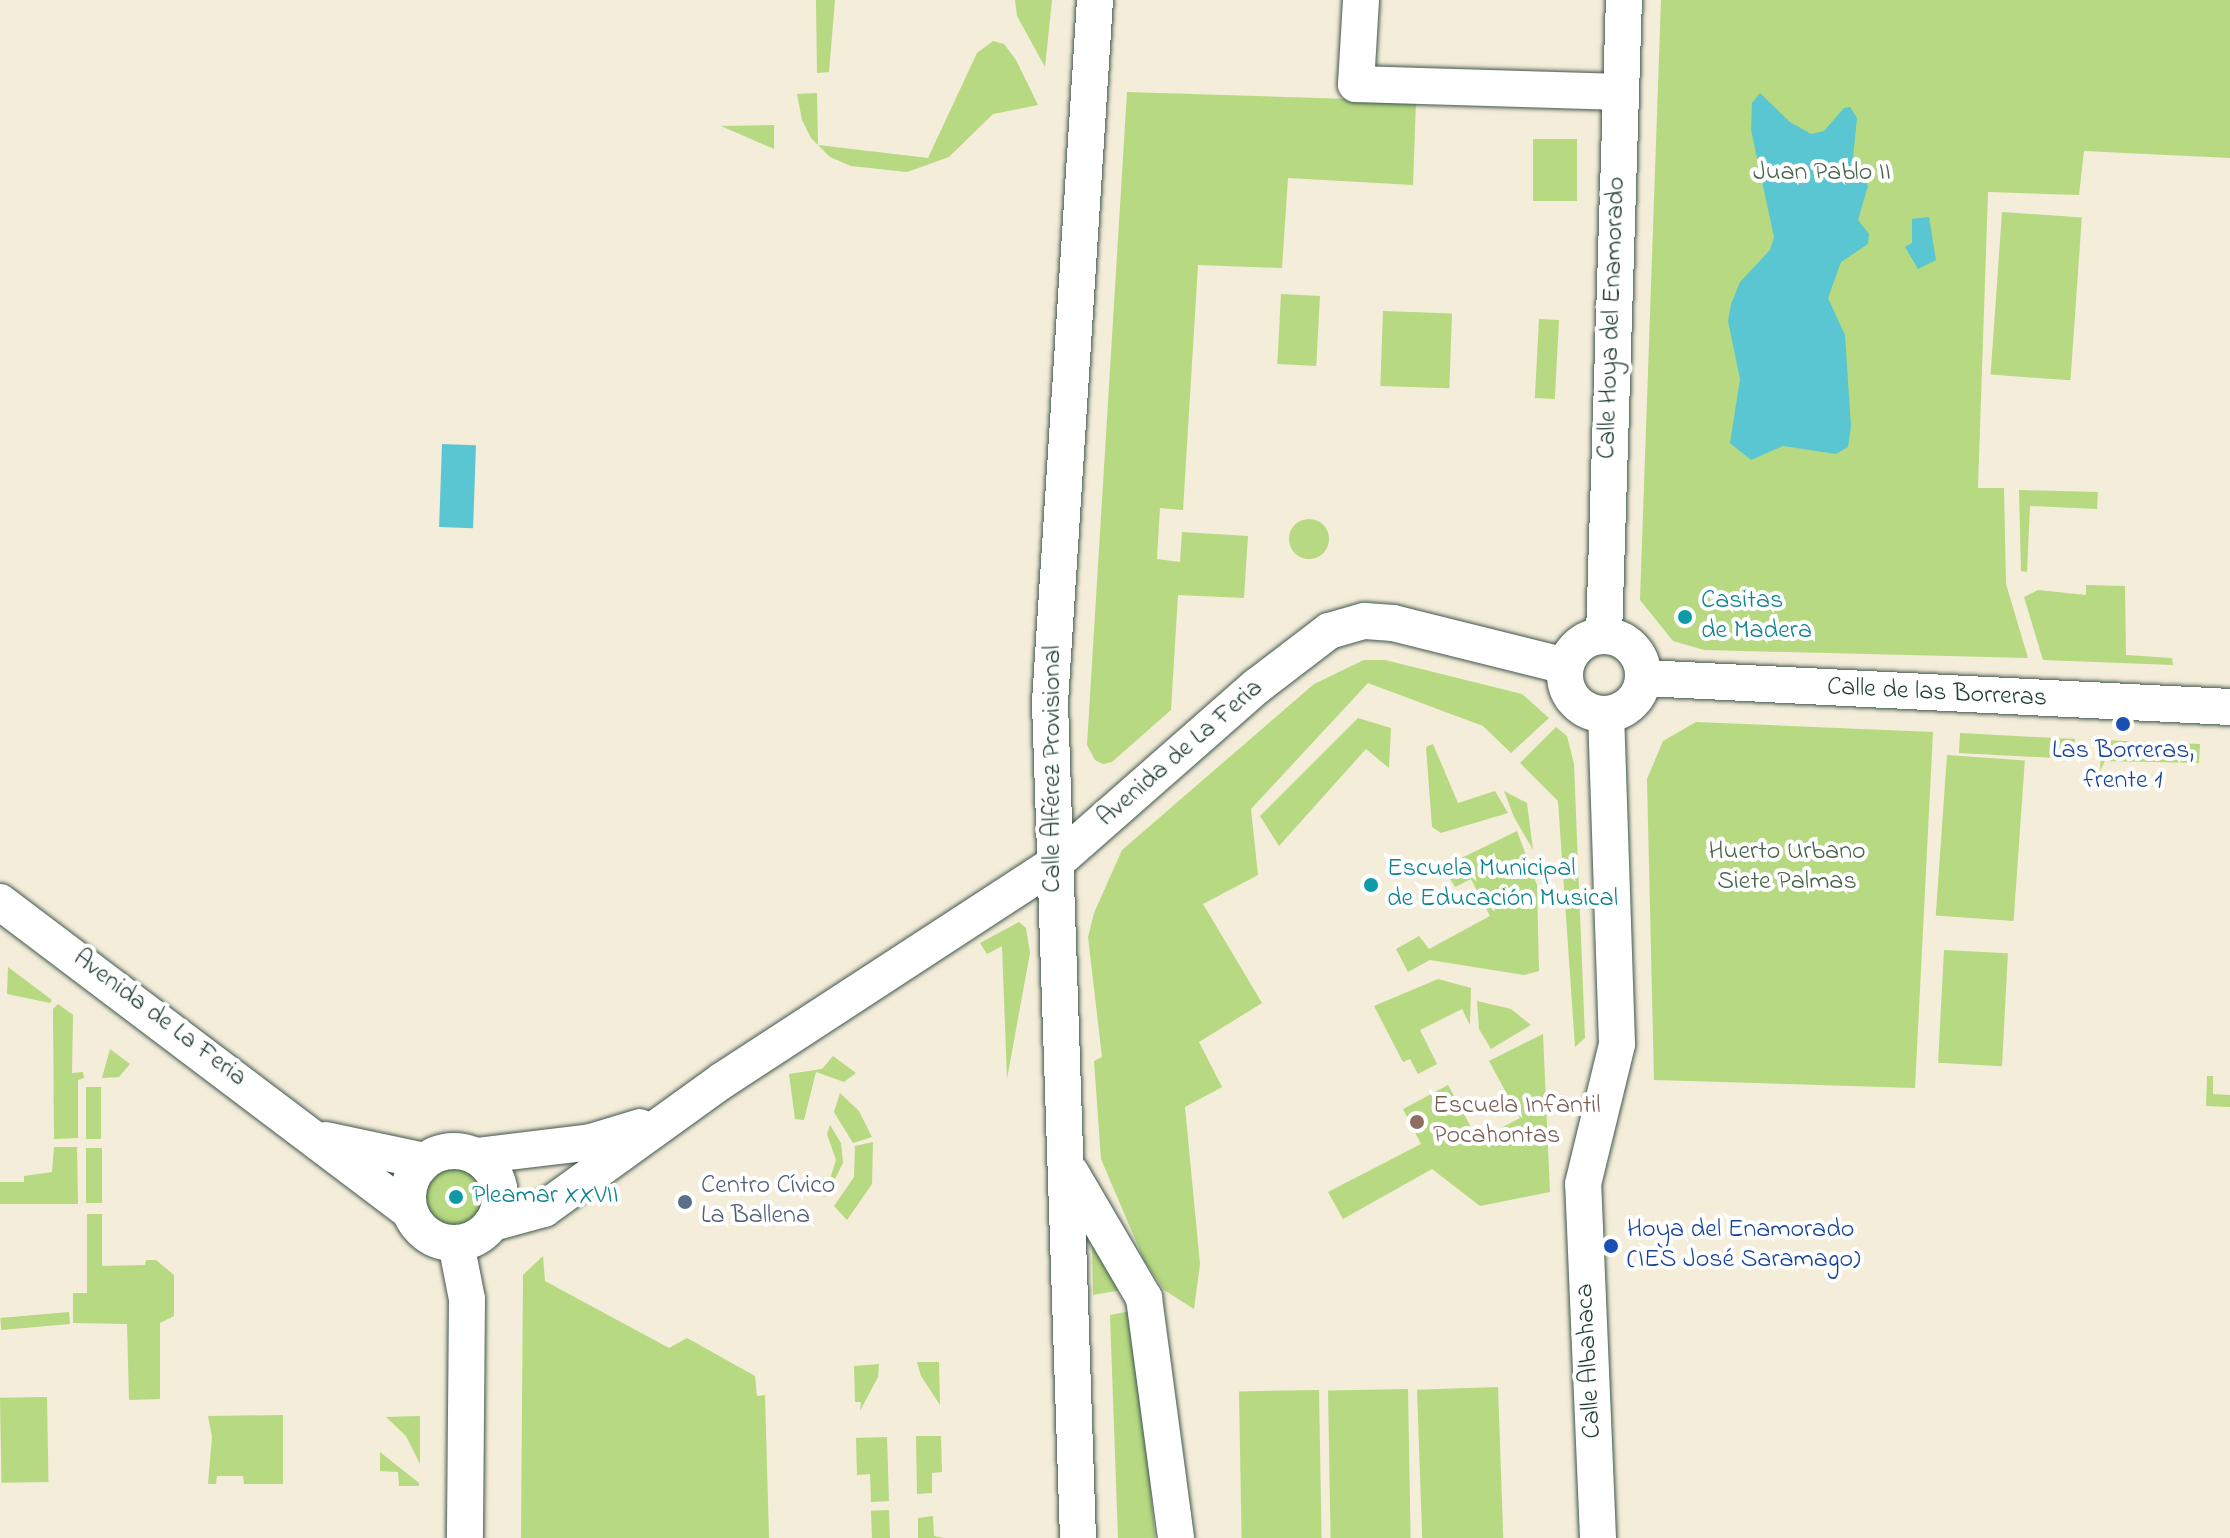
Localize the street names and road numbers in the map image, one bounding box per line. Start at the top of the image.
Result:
street label: Calle Hoya del Enamorado [1592,176,1634,460]
street label: Calle Alférez Provisional [1038,645,1070,893]
street label: Calle de las Borreras [1826,673,2048,715]
street label: Avenida de La Feria [1092,674,1270,834]
street label: Avenida de La Feria [66,944,252,1094]
street label: Calle Albahaca [1570,1283,1610,1439]

